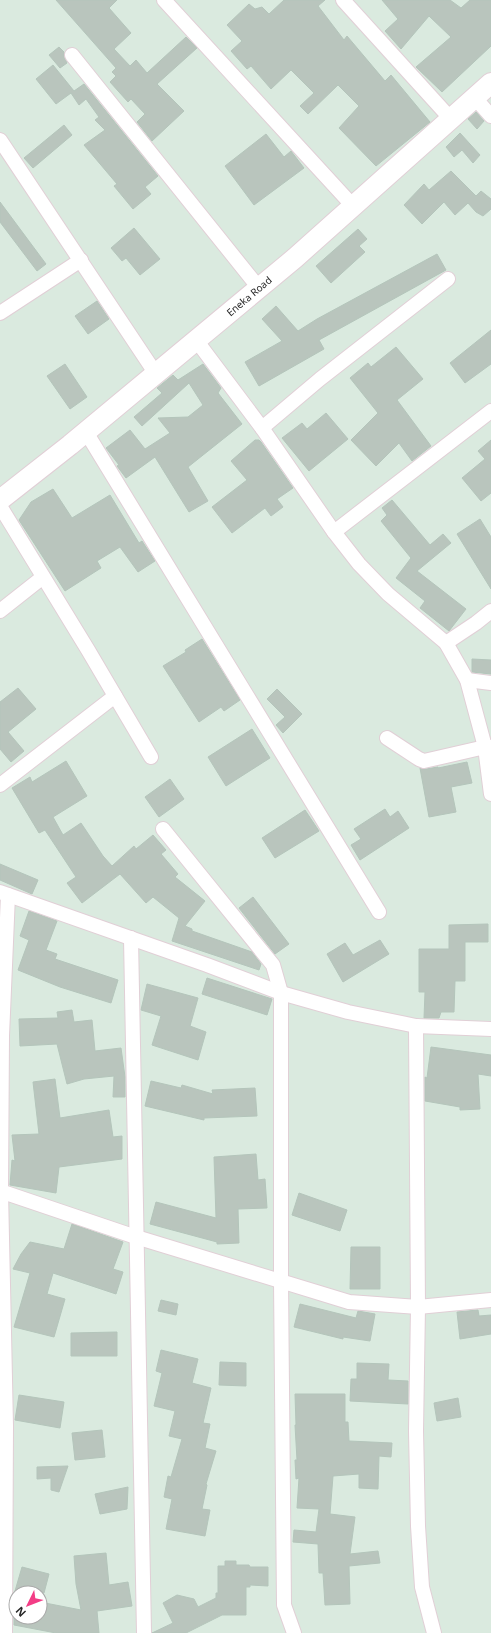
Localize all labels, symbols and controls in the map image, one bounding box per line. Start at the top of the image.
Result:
street label: Eneka Road [223,273,275,319]
north arrow [8,1585,48,1625]
text: N [12,1604,29,1621]

